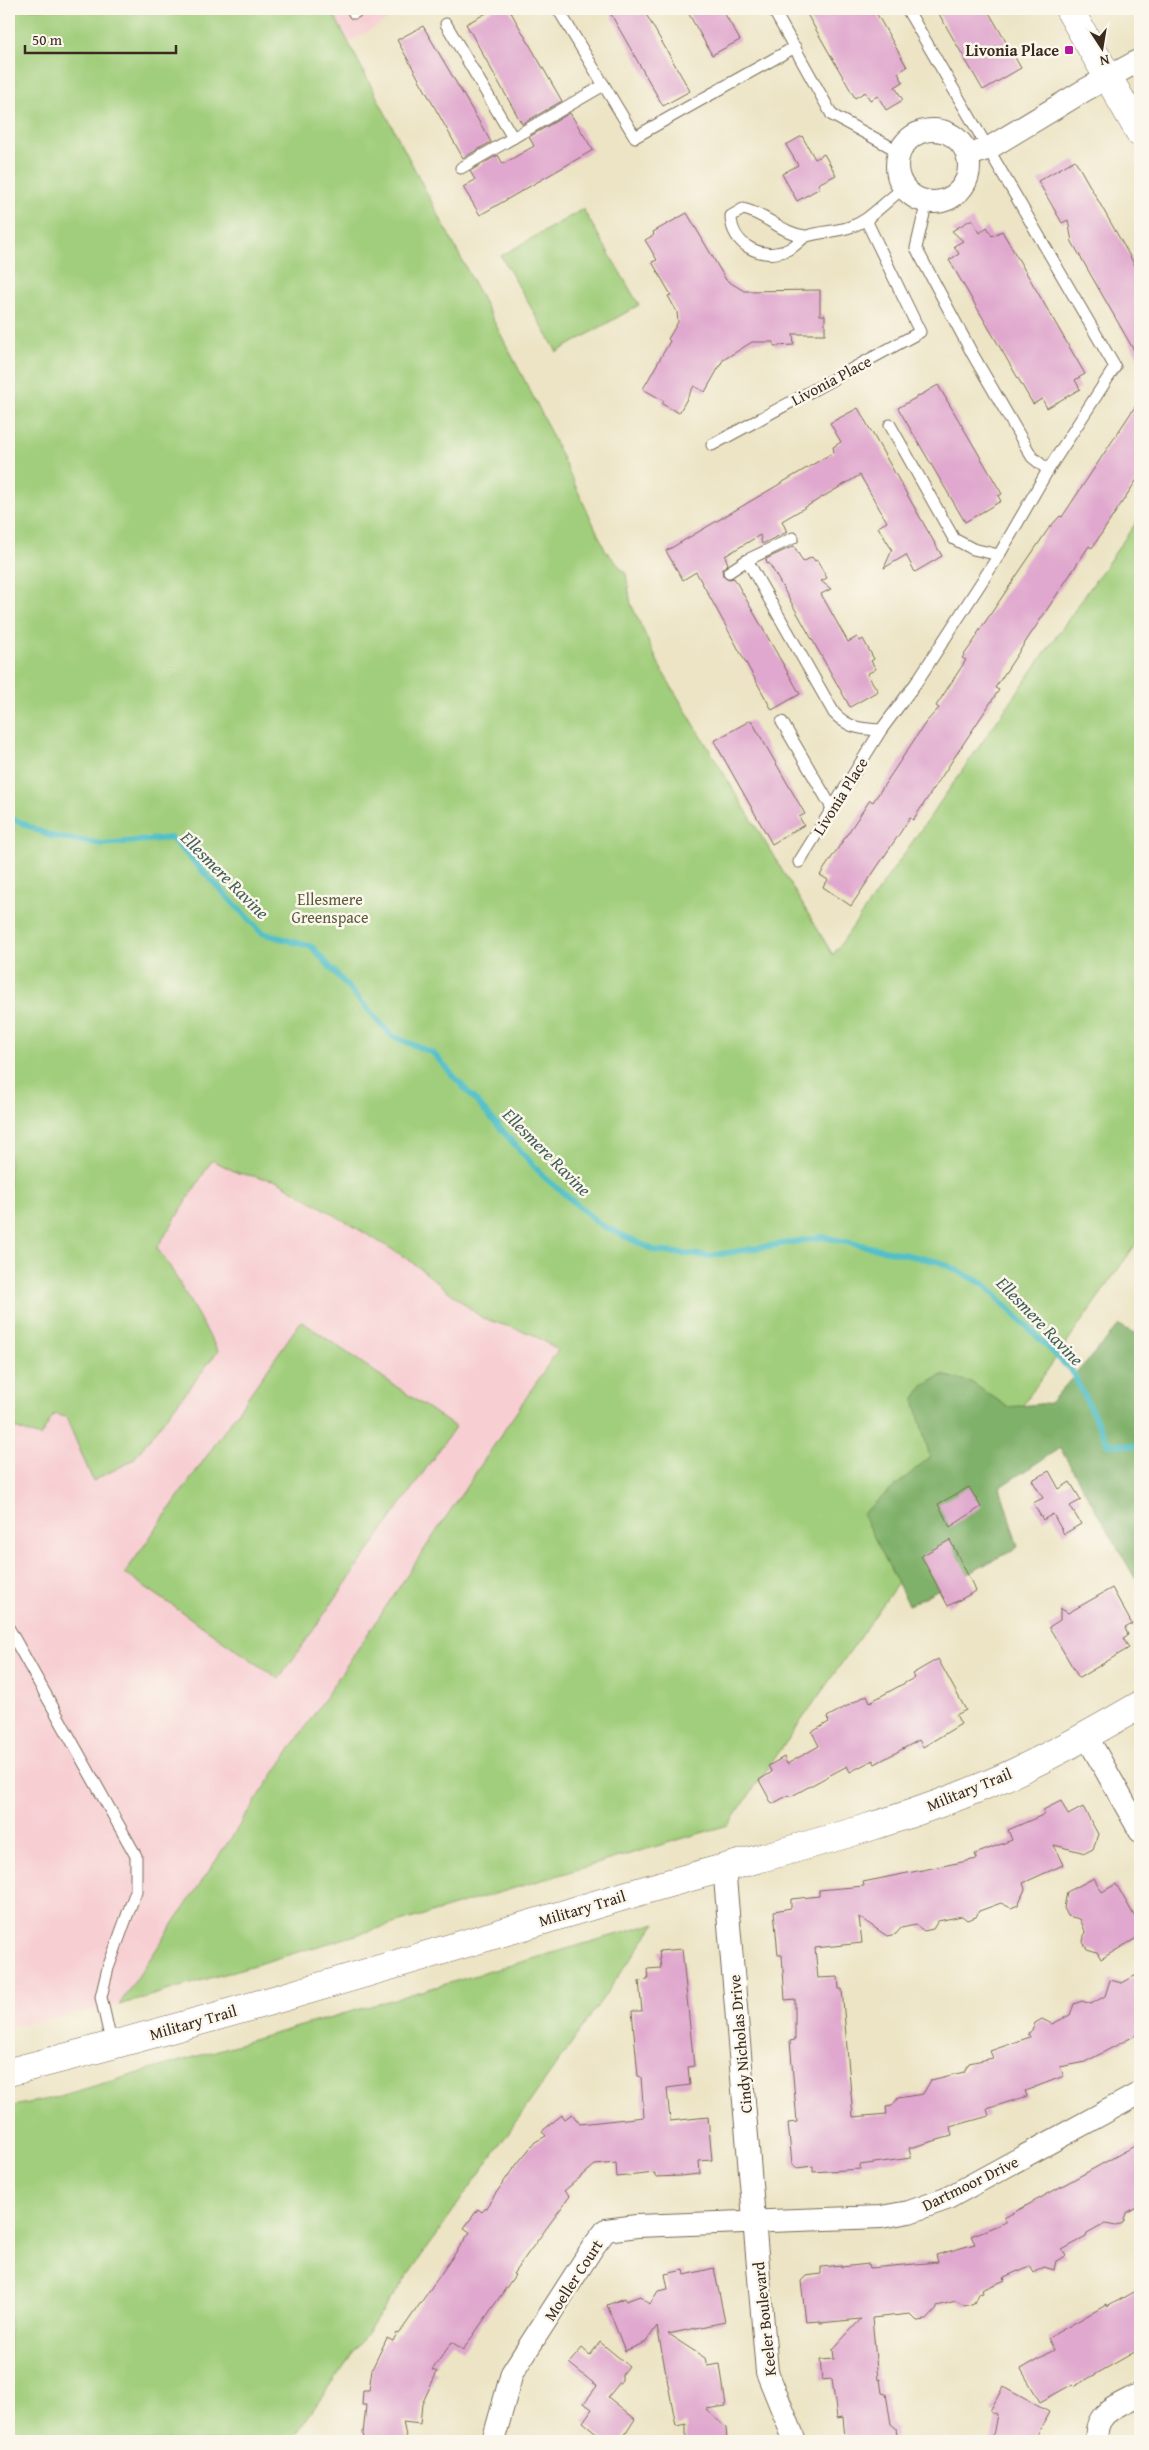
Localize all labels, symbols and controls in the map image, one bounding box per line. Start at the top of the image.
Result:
scale bar [25,22,176,54]
north arrow [1076,22,1126,72]
text: 50 m [32,29,63,50]
place label: Livonia Place [965,38,1059,62]
marker: Livonia Place [1063,44,1075,56]
text: N [1097,50,1111,72]
street label: Livonia Place [787,349,875,411]
street label: Livonia Place [807,752,873,840]
water label: Ellesmere Ravine [174,824,275,925]
park label: Ellesmere Greenspace [292,887,368,929]
water label: Ellesmere Ravine [496,1101,597,1202]
water label: Ellesmere Ravine [989,1269,1090,1372]
street label: Military Trail [923,1761,1016,1817]
street label: Military Trail [536,1883,629,1933]
street label: Cindy Nicholas Drive [722,1974,758,2114]
street label: Military Trail [147,1998,240,2046]
street label: Dartmoor Drive [918,2149,1022,2217]
street label: Moeller Court [538,2234,609,2326]
street label: Keeler Boulevard [746,2260,782,2377]

